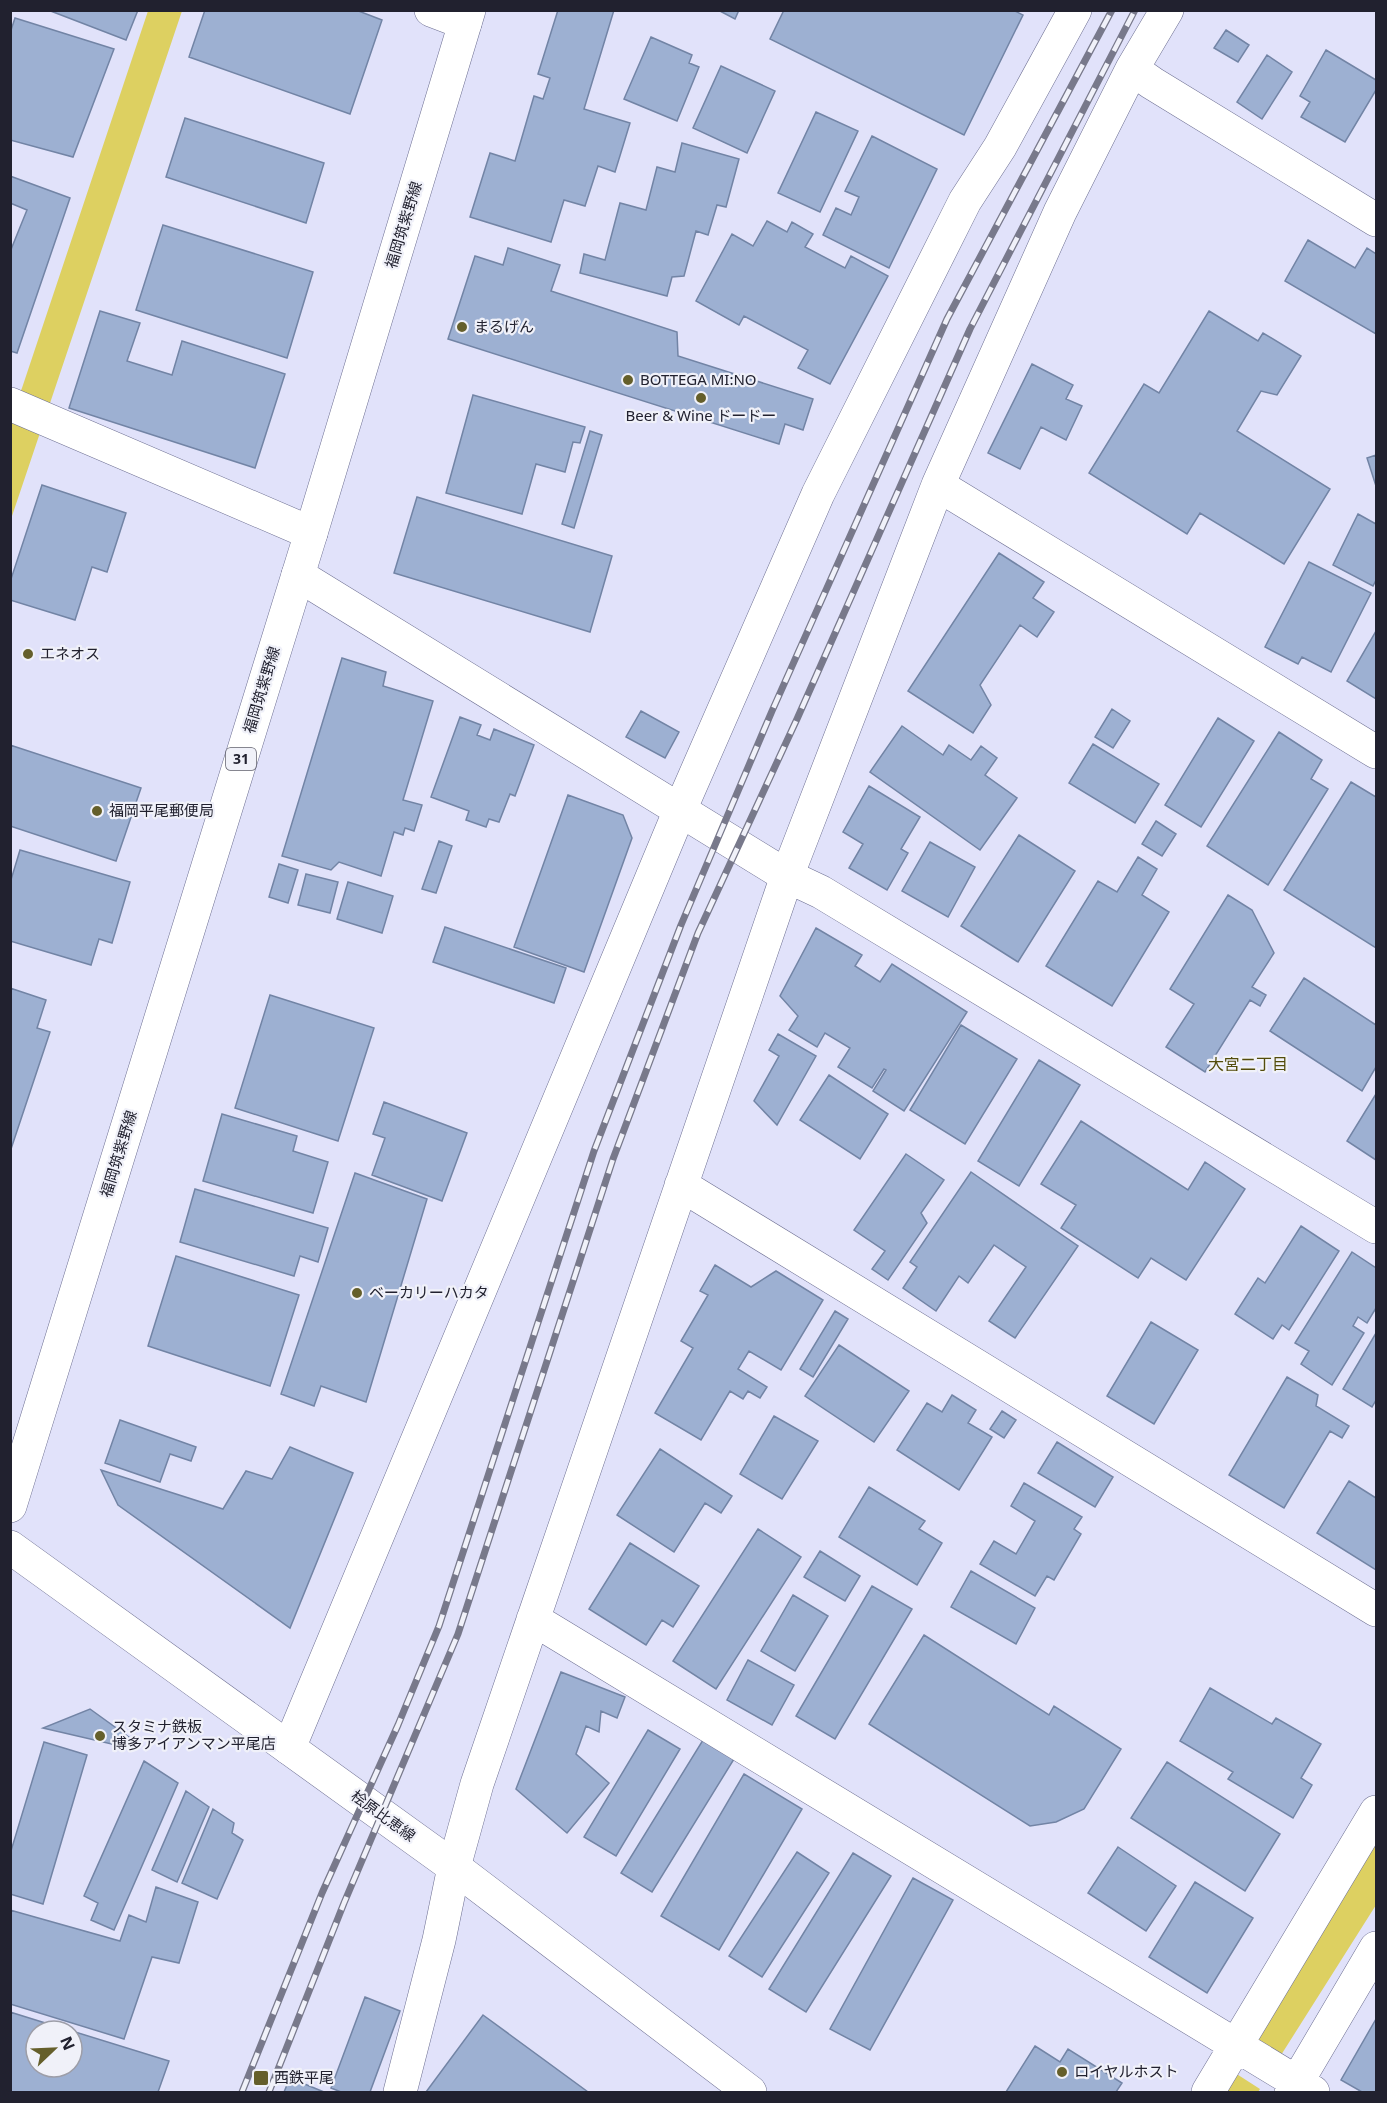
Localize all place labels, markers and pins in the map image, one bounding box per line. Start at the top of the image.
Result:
place label: まるげん [474,316,534,336]
marker: まるげん [455,320,469,334]
place label: BOTTEGA MI:NO [640,369,757,389]
marker: BOTTEGA MI:NO [621,373,635,387]
marker: Beer & Wine ドードー [694,391,708,405]
place label: Beer & Wine ドードー [625,405,777,425]
place label: エネオス [40,643,100,663]
marker: エネオス [21,647,35,661]
place label: 福岡平尾郵便局 [109,800,214,820]
marker: 福岡平尾郵便局 [90,804,104,818]
place label: ベーカリーハカタ [369,1282,489,1302]
marker: ベーカリーハカタ [350,1286,364,1300]
place label: スタミナ鉄板 博多アイアンマン平尾店 [112,1716,276,1753]
marker: スタミナ鉄板 博多アイアンマン平尾店 [93,1729,107,1743]
place label: ロイヤルホスト [1074,2061,1179,2081]
marker: ロイヤルホスト [1055,2065,1069,2079]
place label: 西鉄平尾 [274,2067,334,2087]
marker: 西鉄平尾 [252,2069,270,2087]

